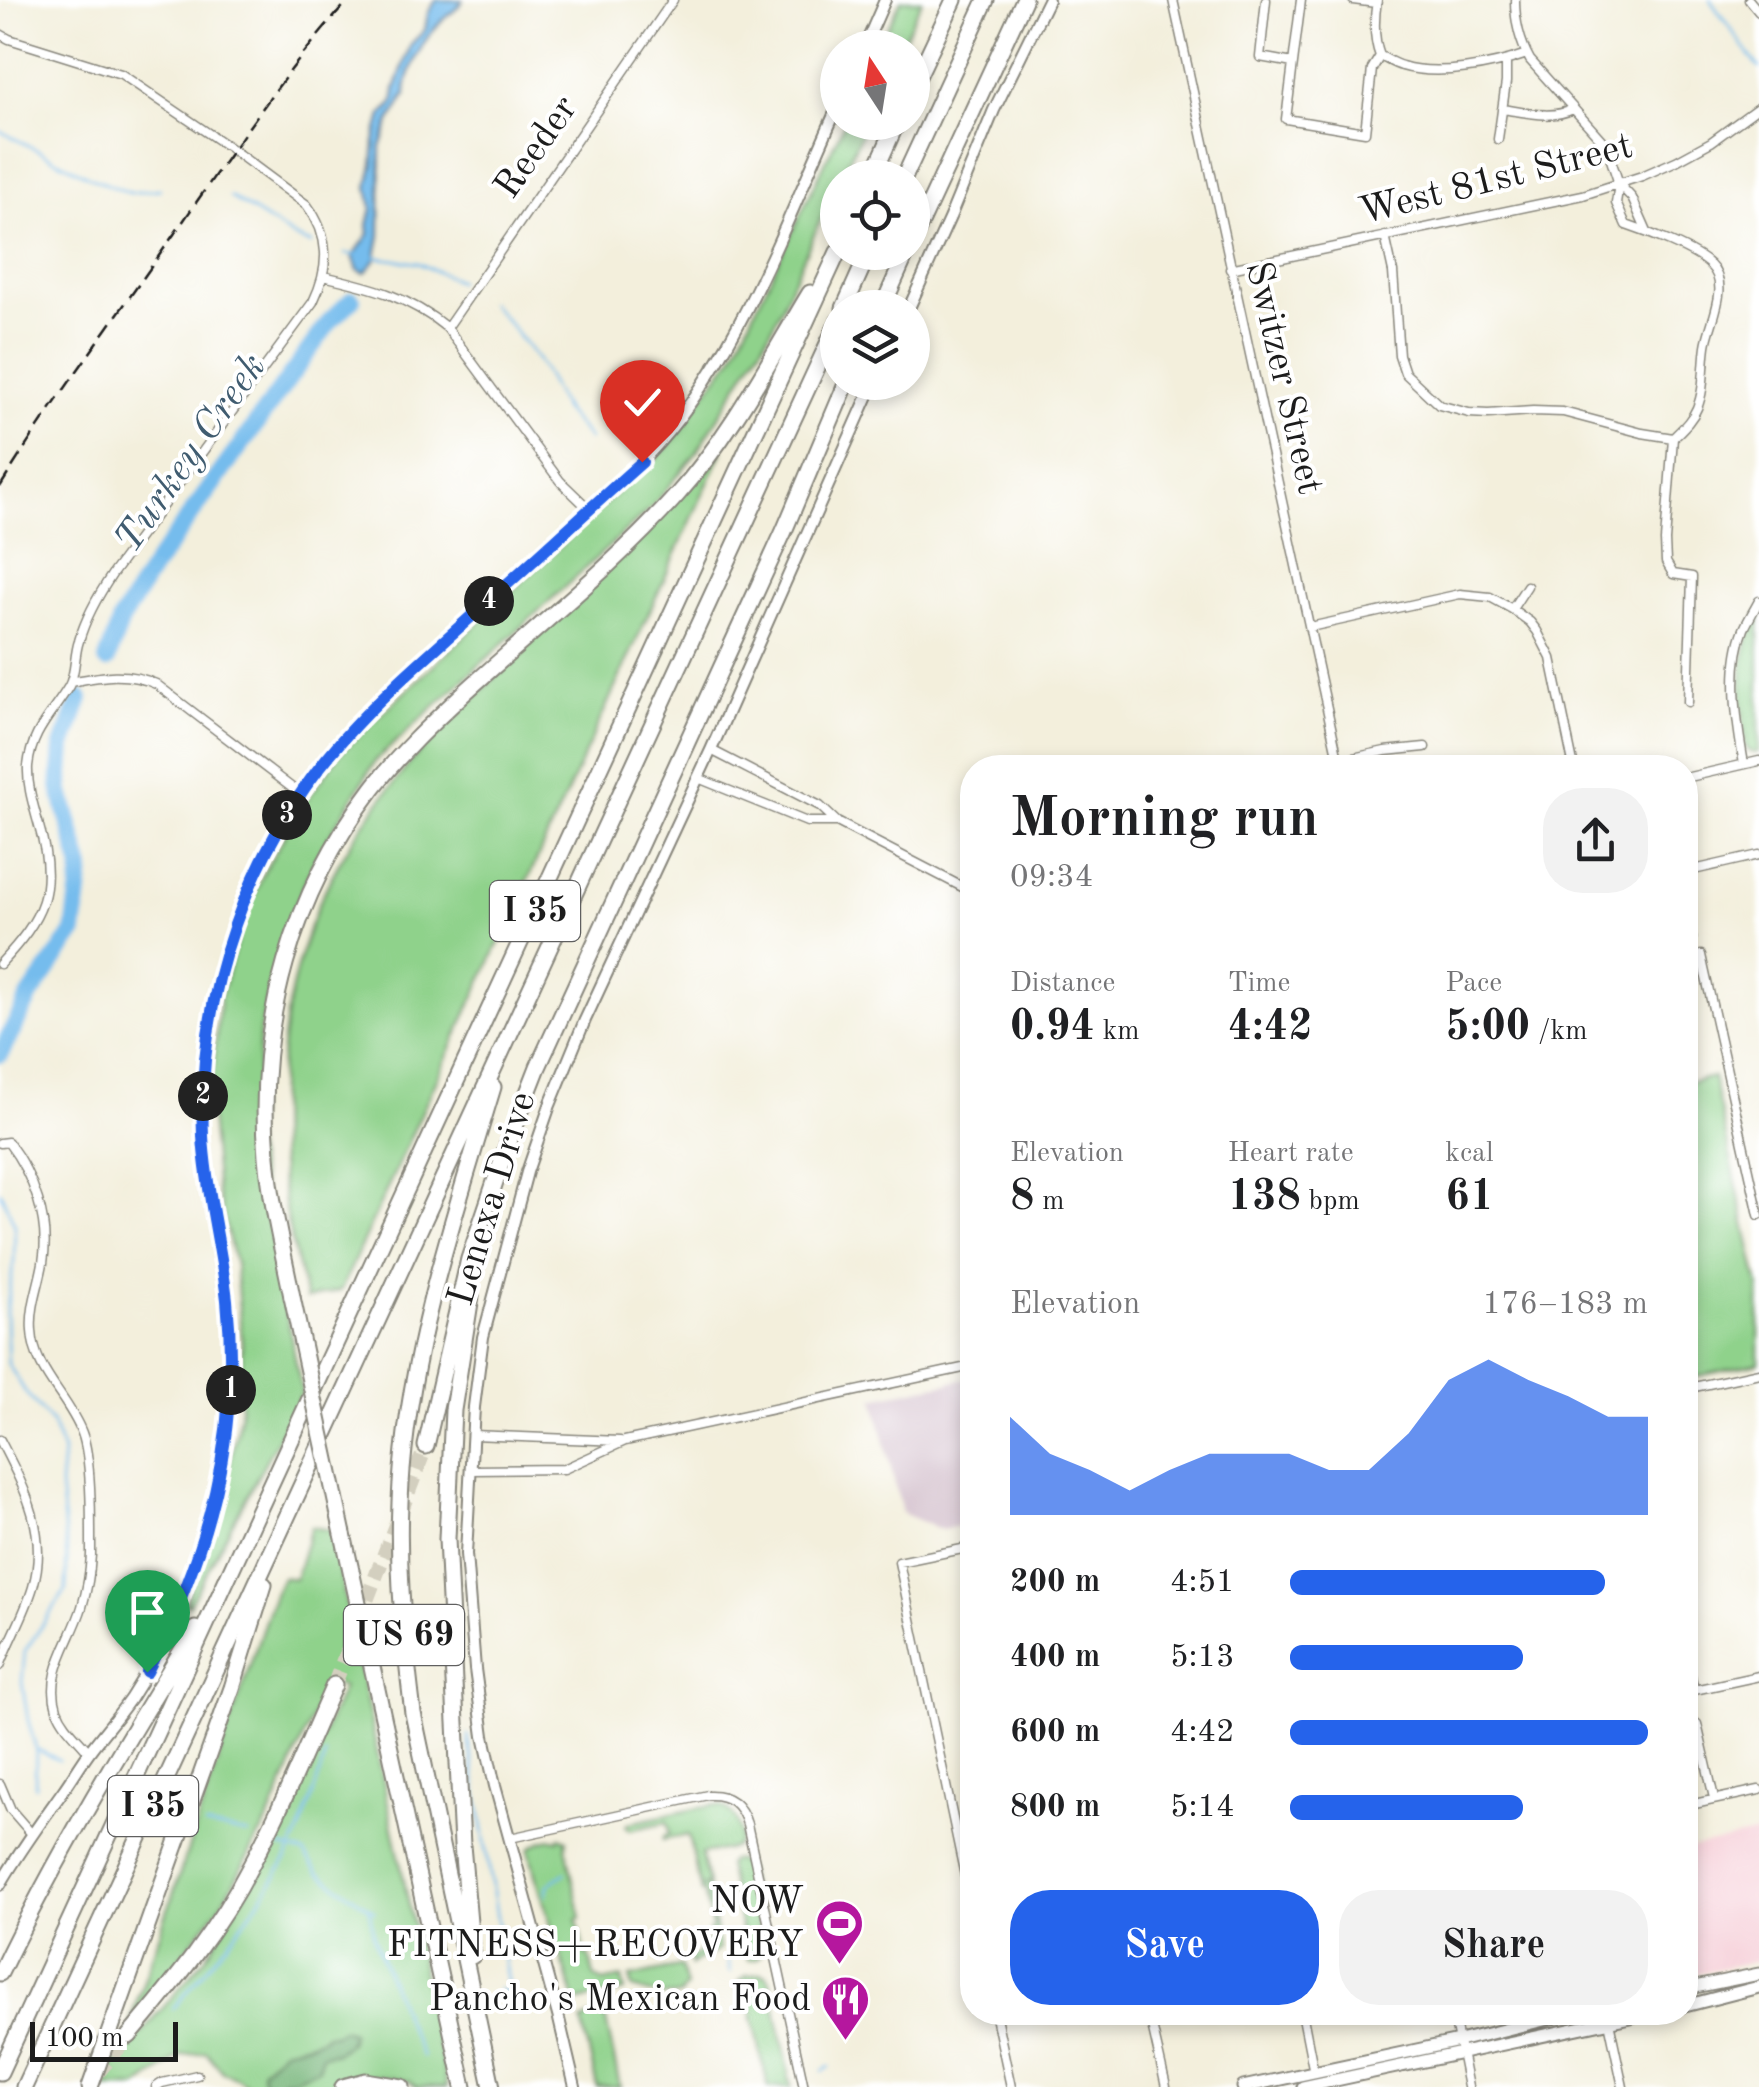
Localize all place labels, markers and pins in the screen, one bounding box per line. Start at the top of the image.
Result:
pin [600,360,685,463]
pin: 4 [464,576,514,626]
pin: 3 [262,790,312,840]
pin: 2 [178,1071,228,1121]
pin: 1 [206,1365,256,1415]
pin [105,1570,190,1673]
place label: NOW FITNESS+RECOVERY [387,1883,804,1965]
sports icon: NOW FITNESS+RECOVERY [813,1898,865,1966]
restaurant icon: Pancho's Mexican Food [820,1974,872,2042]
place label: Pancho's Mexican Food [429,1981,811,2019]

